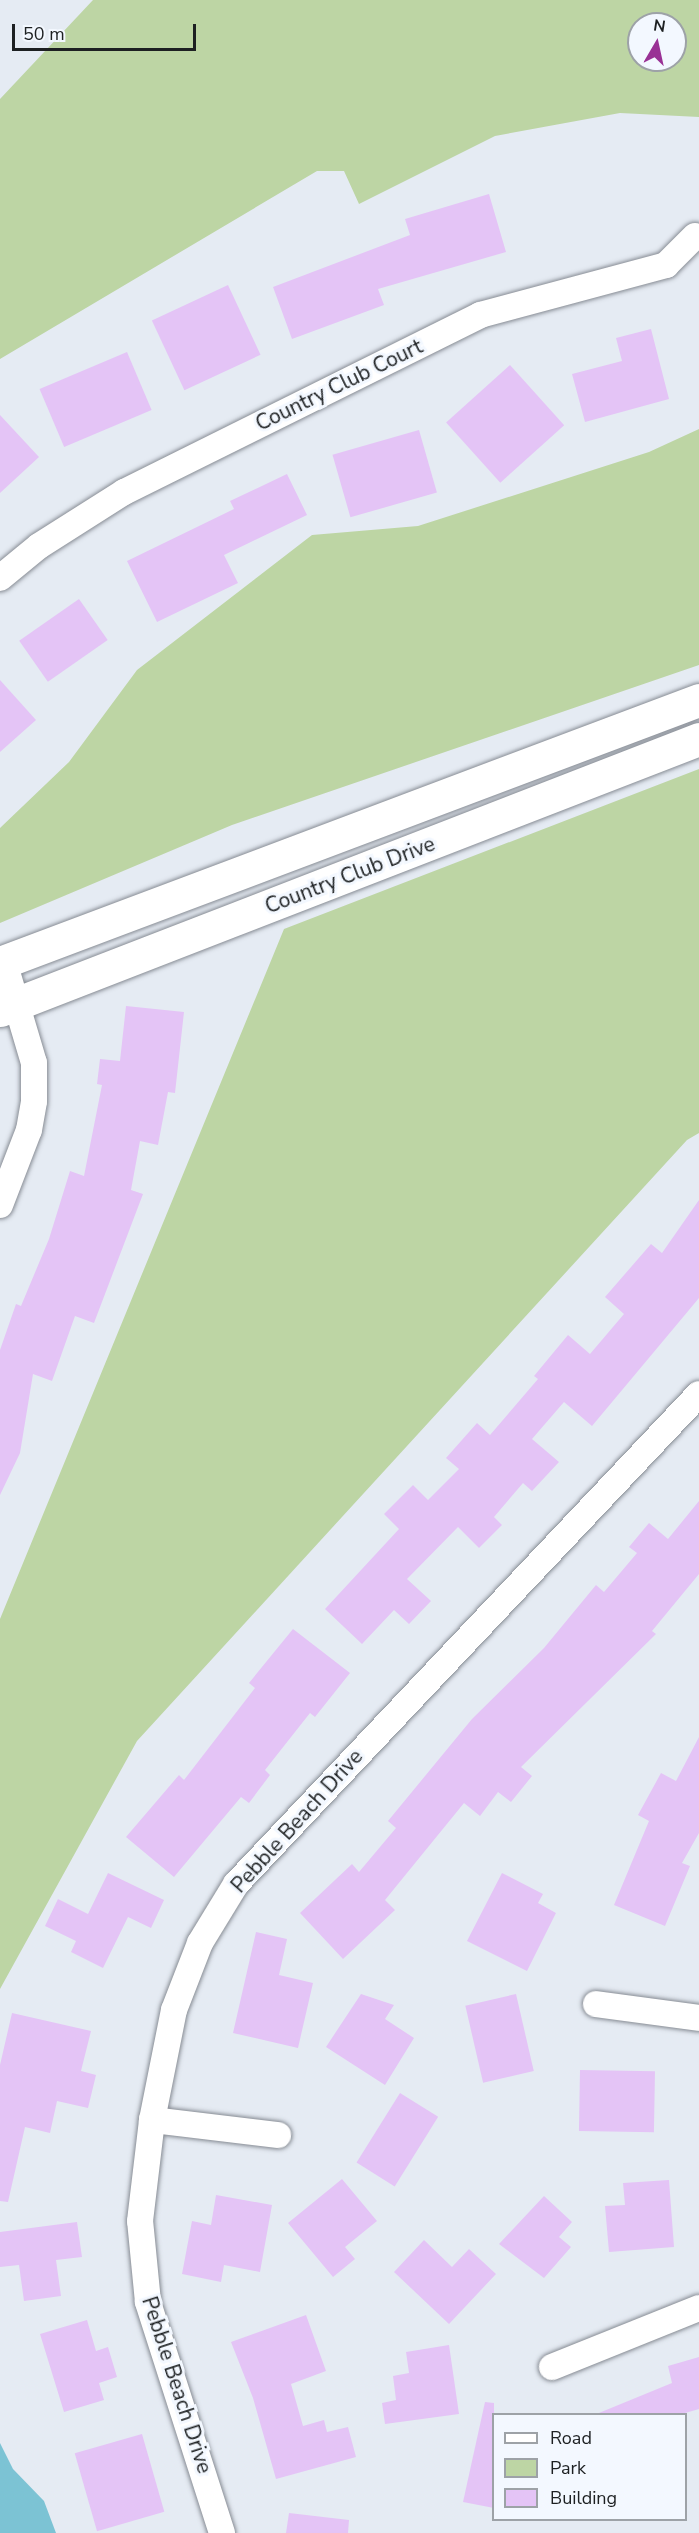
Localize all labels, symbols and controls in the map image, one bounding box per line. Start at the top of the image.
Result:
scale bar [15,12,200,50]
north arrow [627,12,687,72]
text: N [652,14,667,38]
text: 50 m [23,22,65,46]
street label: Country Club Court [251,334,427,436]
street label: Country Club Drive [261,831,439,919]
street label: Pebble Beach Drive [226,1744,368,1898]
street label: Pebble Beach Drive [137,2293,217,2477]
legend [492,2413,687,2521]
text: Road [550,2426,592,2450]
text: Park [550,2456,586,2480]
text: Building [550,2486,617,2510]

